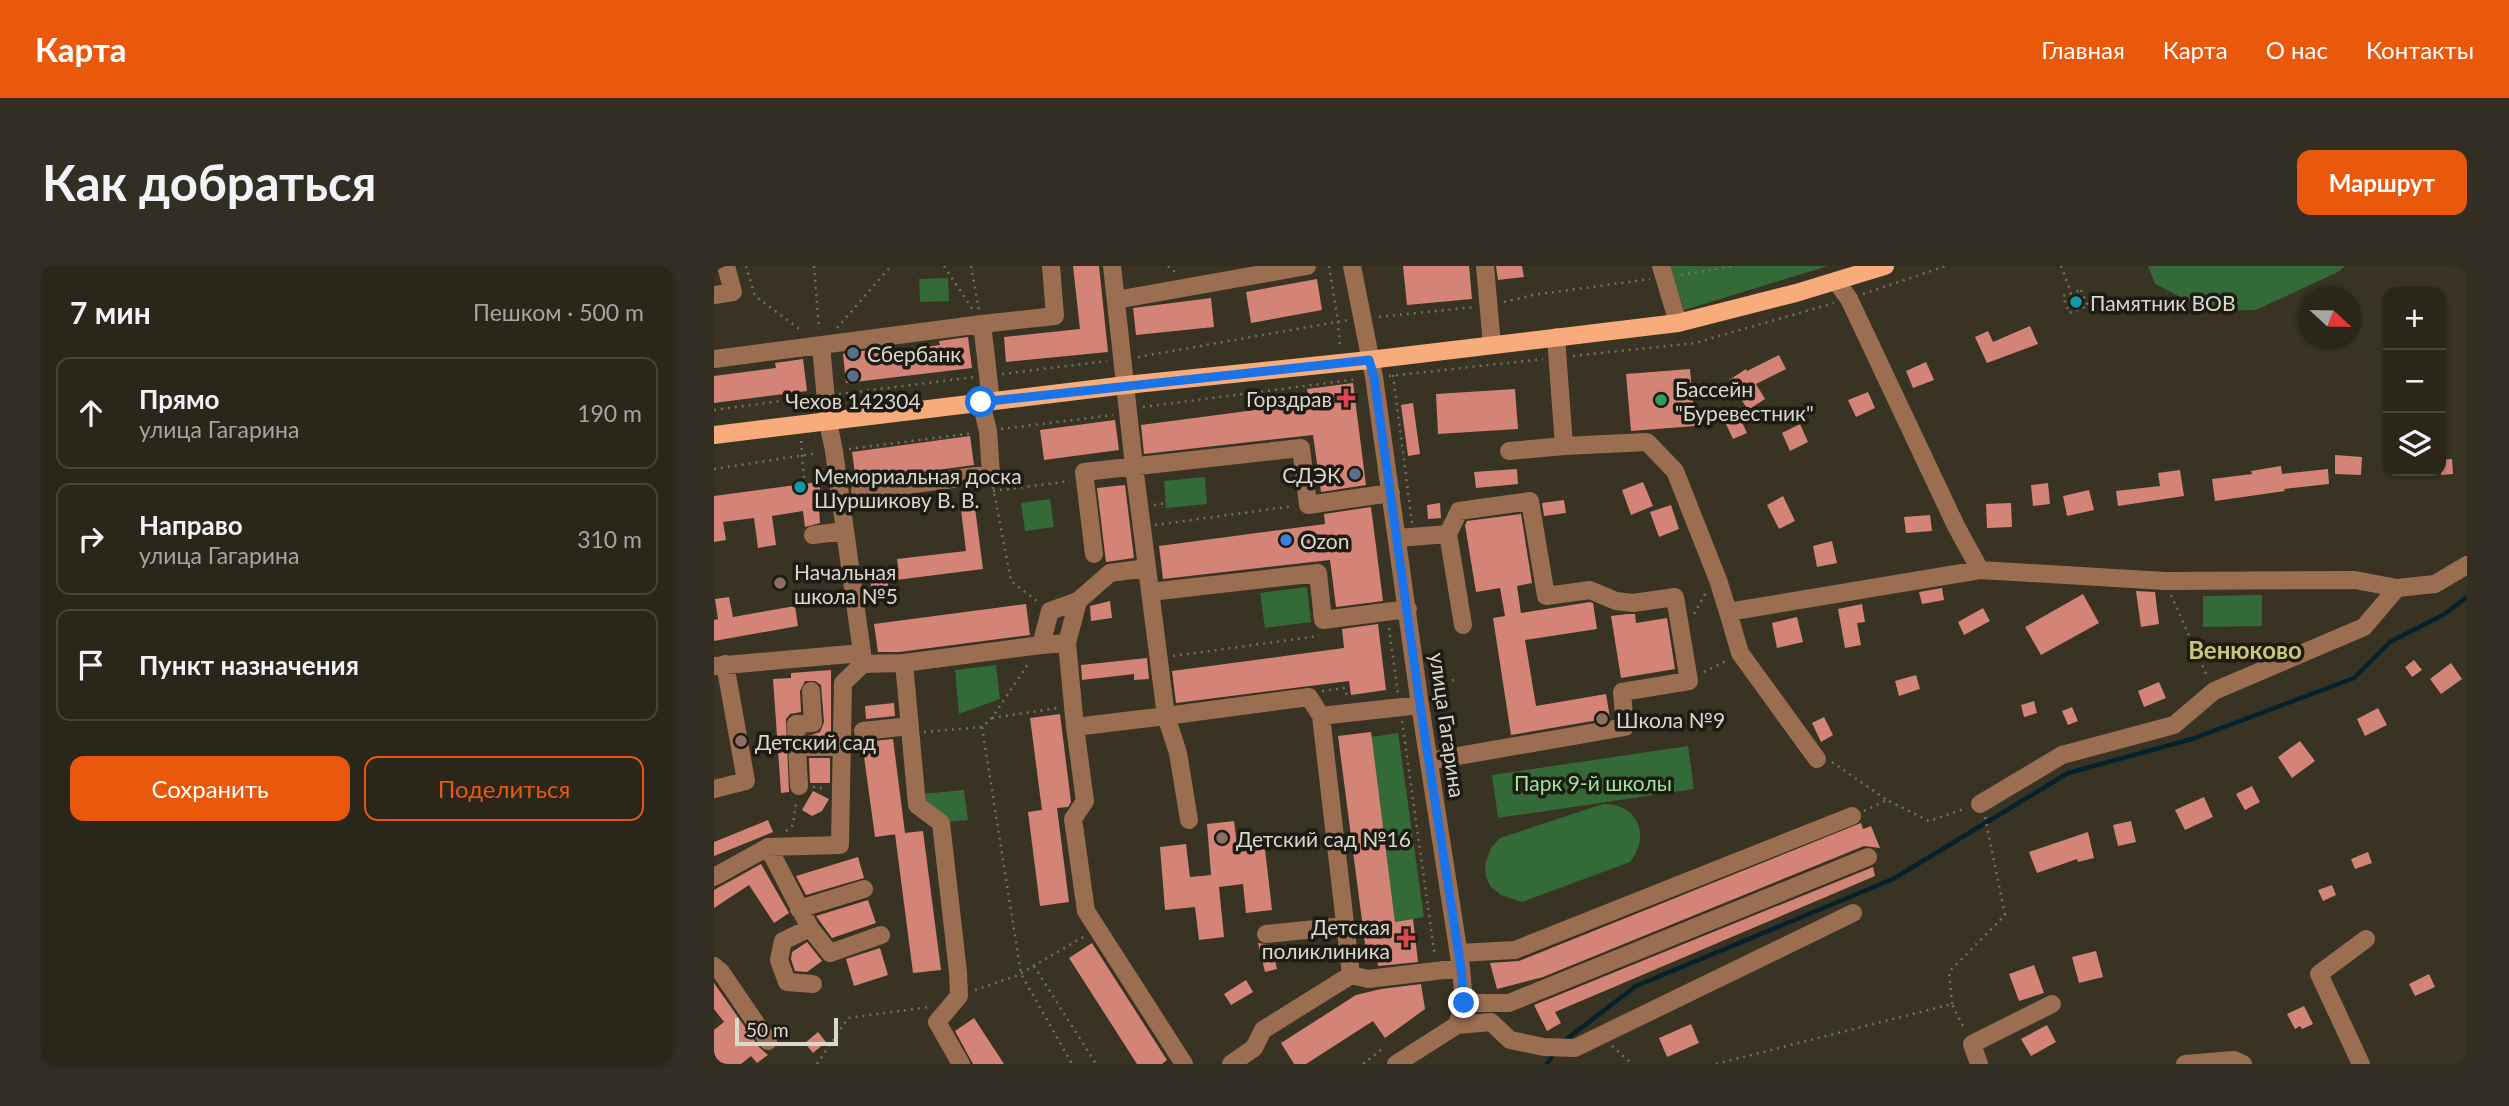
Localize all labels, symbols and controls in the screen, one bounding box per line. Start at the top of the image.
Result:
text: Карта [35,29,126,69]
text: Главная [2041,35,2125,64]
text: Карта [2163,35,2228,64]
text: О нас [2266,35,2328,64]
text: Контакты [2366,35,2474,64]
button: Маршрут [2297,150,2467,215]
text: Как добраться [42,153,376,211]
north arrow [2299,287,2362,350]
map controls [2383,287,2446,476]
button: + [2383,287,2446,350]
place label: Памятник ВОВ [2090,290,2235,315]
text: 7 мин [70,294,151,330]
marker: Памятник ВОВ [2068,294,2084,310]
text: Пешком · 500 m [473,298,644,326]
place label: Сбербанк [867,341,961,366]
marker: Сбербанк [845,345,861,361]
button: − [2383,350,2446,413]
marker: Чехов 142304 [845,368,861,384]
place label: Бассейн "Буревестник" [1675,376,1814,425]
text: Прямо [139,383,220,415]
route start [965,386,996,417]
place label: Горздрав [1246,386,1332,411]
place label: Чехов 142304 [785,388,921,413]
marker: Горздрав [1338,390,1354,406]
marker: Бассейн "Буревестник" [1653,392,1669,408]
icon: ahead [72,394,110,432]
text: 190 m [577,399,642,427]
button: layers [2383,413,2446,476]
text: улица Гагарина [139,415,299,443]
place label: СДЭК [1282,462,1341,487]
place label: Мемориальная доска Шуршикову В. В. [814,463,1022,512]
marker: СДЭК [1347,466,1363,482]
marker: Мемориальная доска Шуршикову В. В. [792,479,808,495]
text: Направо [139,509,243,541]
icon: right [72,520,110,558]
text: 310 m [577,525,642,553]
place label: Ozon [1300,528,1350,553]
marker: Ozon [1278,532,1294,548]
text: улица Гагарина [139,541,299,569]
place label: Начальная школа №5 [794,559,898,608]
marker: Начальная школа №5 [772,575,788,591]
district label: Венюково [2188,635,2302,664]
icon: arrive [72,646,110,684]
text: Пункт назначения [139,649,359,681]
street label: улица Гагарина [1425,651,1471,799]
place label: Школа №9 [1616,707,1725,732]
marker: Школа №9 [1594,711,1610,727]
place label: Детский сад [755,729,876,754]
marker: Детский сад [733,733,749,749]
button: Сохранить [70,756,350,821]
button: Поделиться [364,756,644,821]
park label: Парк 9-й школы [1514,770,1672,795]
place label: Детский сад №16 [1236,826,1411,851]
marker: Детский сад №16 [1214,830,1230,846]
place label: Детская поликлиника [1262,914,1390,963]
marker: Детская поликлиника [1396,928,1416,948]
route end [1448,987,1479,1018]
scale bar [735,1015,838,1047]
text: 50 m [746,1018,789,1041]

